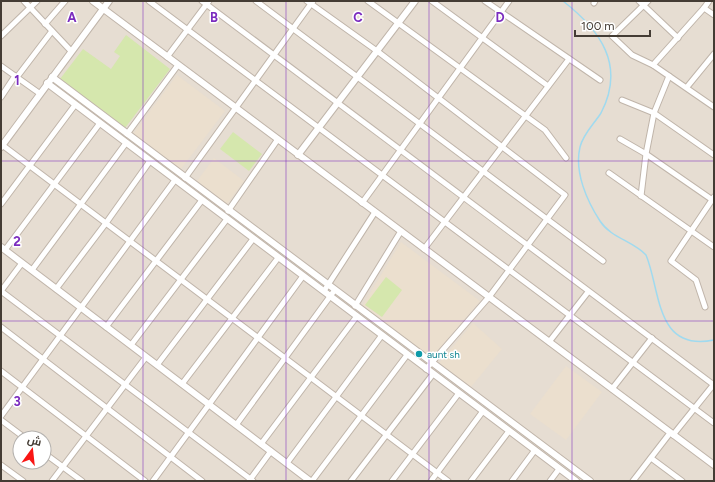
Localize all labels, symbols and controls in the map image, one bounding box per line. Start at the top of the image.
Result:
text: A [67,10,77,25]
text: B [210,10,218,25]
text: C [353,10,363,25]
text: D [495,10,505,25]
scale bar [575,12,650,38]
text: 100 m [581,19,615,33]
text: 1 [14,73,20,88]
text: 2 [13,234,21,249]
place label: aunt sh [427,348,460,361]
marker: aunt sh [414,349,424,359]
text: 3 [13,394,21,409]
north arrow [12,430,52,470]
text: ش [26,433,43,449]

